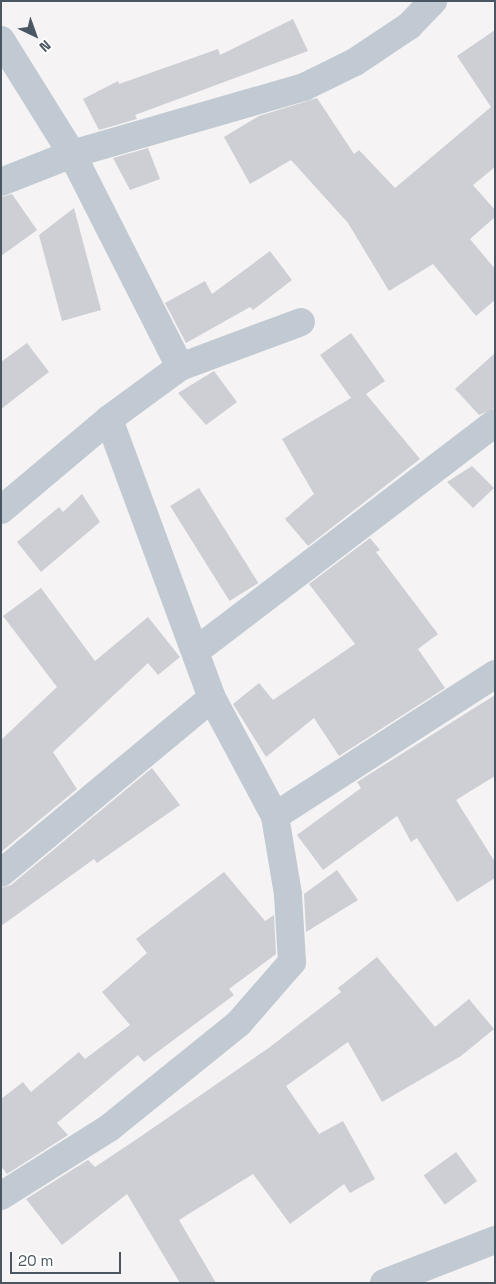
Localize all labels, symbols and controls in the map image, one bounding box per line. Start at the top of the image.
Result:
north arrow [10,10,60,60]
text: N [36,36,55,56]
scale bar [12,1242,124,1274]
text: 20 m [18,1251,53,1270]

